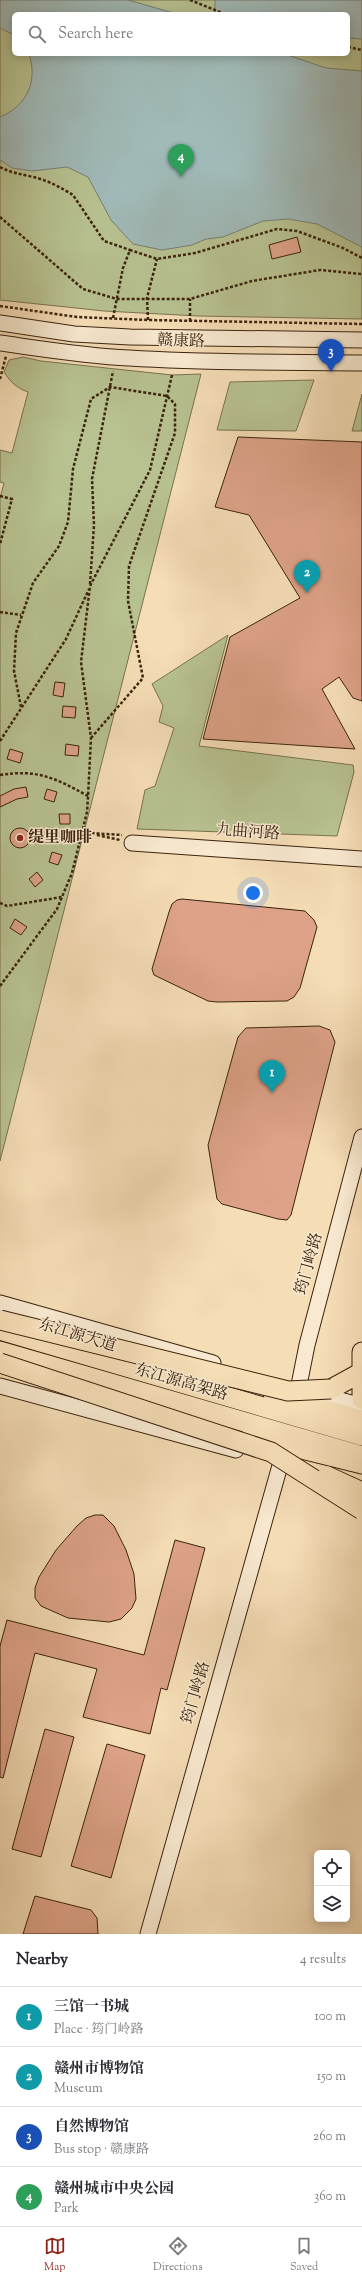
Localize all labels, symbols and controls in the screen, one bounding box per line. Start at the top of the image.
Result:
search box [12,12,350,56]
icon: search [26,23,48,45]
text: Search here [58,24,133,45]
pin: 4 [168,144,194,177]
street label: 赣康路 [157,330,205,354]
pin: 3 [318,339,344,372]
pin: 2 [294,560,320,593]
street label: 九曲河路 [215,819,281,847]
place label: 缇里咖啡 [28,827,92,850]
marker: 缇里咖啡 [15,833,25,843]
your location [243,883,263,903]
pin: 1 [259,1060,285,1093]
street label: 筠门岭路 [291,1230,329,1298]
street label: 东江源大道 [35,1313,119,1359]
street label: 东江源高架路 [132,1359,230,1407]
street label: 筠门岭路 [177,1659,217,1727]
map controls [314,1850,350,1922]
button: locate [314,1850,350,1886]
button: layers [314,1886,350,1922]
text: Nearby [16,1948,68,1972]
text: 4 results [300,1951,346,1969]
text: 三馆一书城 [54,1997,129,2018]
text: 1 [27,2008,31,2026]
text: 100 m [314,2008,346,2026]
text: Place · 筠门岭路 [54,2021,144,2039]
text: 赣州市博物馆 [54,2059,144,2080]
text: 2 [26,2068,32,2086]
text: 150 m [317,2068,346,2086]
text: Museum [54,2080,103,2098]
text: 自然博物馆 [54,2117,129,2138]
text: 3 [26,2128,32,2146]
text: 260 m [313,2128,346,2146]
text: Bus stop · 赣康路 [54,2141,149,2159]
text: 赣州城市中央公园 [54,2179,174,2200]
text: 4 [26,2188,32,2206]
text: 360 m [314,2188,346,2206]
text: Park [54,2200,79,2218]
tab: Map [44,2235,66,2275]
tab: Directions [153,2235,203,2275]
tab: Saved [290,2235,318,2275]

